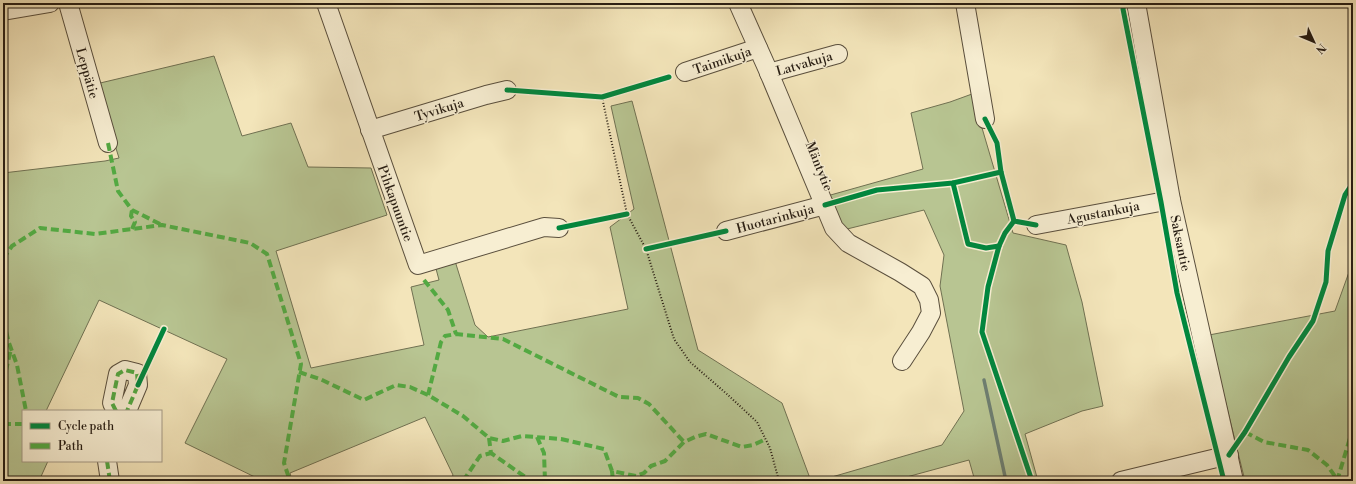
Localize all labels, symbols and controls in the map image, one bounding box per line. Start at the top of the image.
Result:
north arrow [1294,22,1334,62]
text: N [1312,40,1329,56]
street label: Taimikuja [691,43,754,78]
street label: Leppätie [72,46,102,101]
street label: Latvakuja [774,48,835,80]
street label: Tyvikuja [413,95,466,125]
street label: Mäntytie [802,139,836,194]
street label: Pihkapuuntie [374,163,416,244]
street label: Agustankuja [1064,198,1141,228]
street label: Huotarinkuja [735,201,816,237]
street label: Saksantie [1166,214,1194,273]
legend [22,410,162,462]
text: Cycle path [58,419,114,434]
text: Path [58,439,83,454]

